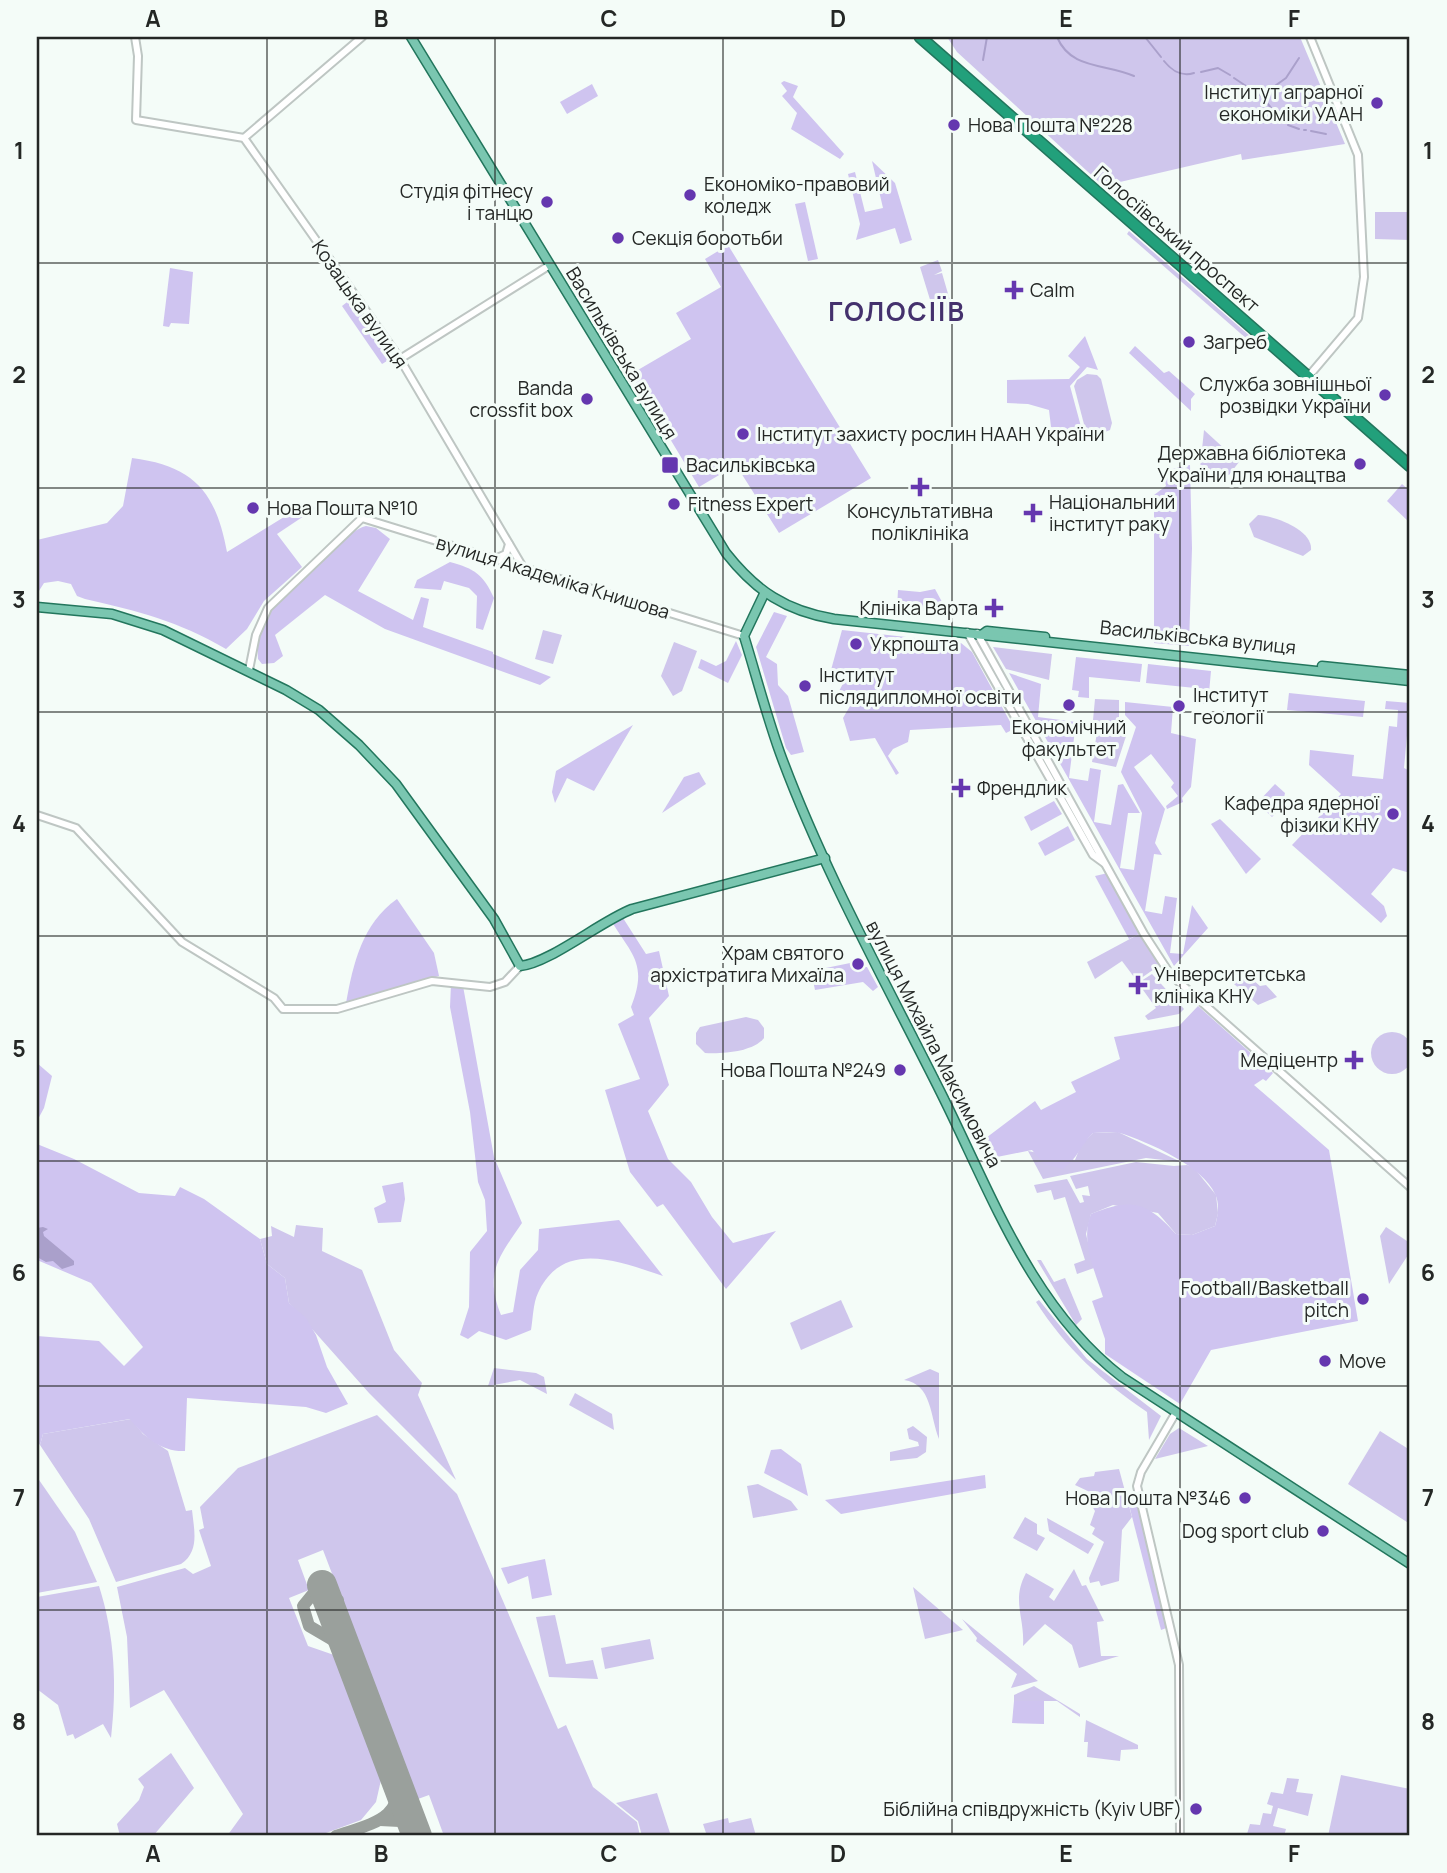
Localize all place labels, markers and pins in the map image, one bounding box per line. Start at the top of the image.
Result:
place label: Інститут аграрної економіки УААН [1204,79,1364,127]
marker: Інститут аграрної економіки УААН [1369,95,1385,111]
place label: Нова Пошта №228 [968,112,1133,138]
marker: Нова Пошта №228 [946,117,962,133]
place label: Економіко-правовий коледж [704,171,890,219]
place label: Студія фітнесу і танцю [400,178,533,226]
marker: Економіко-правовий коледж [682,187,698,203]
marker: Студія фітнесу і танцю [539,194,555,210]
place label: Секція боротьби [632,225,783,251]
marker: Секція боротьби [610,230,626,246]
place label: Calm [1030,277,1075,303]
marker: Calm [1004,280,1024,300]
place label: Загреб [1203,329,1267,355]
marker: Загреб [1181,334,1197,350]
place label: Служба зовнішньої розвідки України [1200,371,1372,419]
place label: Banda crossfit box [470,375,573,423]
marker: Служба зовнішньої розвідки України [1377,387,1393,403]
marker: Banda crossfit box [579,391,595,407]
place label: Інститут захисту рослин НААН України [757,421,1105,447]
marker: Інститут захисту рослин НААН України [735,426,751,442]
place label: Державна бібліотека України для юнацтва [1157,440,1346,488]
place label: Васильківська [686,452,815,478]
marker: Васильківська [660,455,680,475]
marker: Державна бібліотека України для юнацтва [1352,456,1368,472]
marker: Консультативна поліклініка [910,477,930,497]
place label: Національний інститут раку [1049,489,1175,537]
place label: Fitness Expert [688,491,813,517]
place label: Нова Пошта №10 [267,495,418,521]
marker: Fitness Expert [666,496,682,512]
place label: Консультативна поліклініка [847,498,993,546]
marker: Нова Пошта №10 [245,500,261,516]
marker: Національний інститут раку [1023,503,1043,523]
place label: Клініка Варта [859,595,978,621]
marker: Клініка Варта [984,598,1004,618]
place label: Укрпошта [870,631,959,657]
marker: Укрпошта [848,636,864,652]
place label: Інститут післядипломної освіти [819,662,1022,710]
marker: Інститут післядипломної освіти [797,678,813,694]
place label: Інститут геології [1193,682,1269,730]
marker: Економічний факультет [1061,697,1077,713]
marker: Інститут геології [1171,698,1187,714]
place label: Економічний факультет [1012,714,1126,762]
place label: Френдлик [977,775,1067,801]
marker: Френдлик [951,778,971,798]
place label: Кафедра ядерної фізики КНУ [1224,790,1380,838]
marker: Кафедра ядерної фізики КНУ [1385,806,1401,822]
place label: Храм святого архістратига Михаїла [650,940,844,988]
marker: Храм святого архістратига Михаїла [850,956,866,972]
place label: Університетська клініка КНУ [1154,961,1306,1009]
marker: Університетська клініка КНУ [1128,975,1148,995]
place label: Медіцентр [1240,1047,1338,1073]
marker: Медіцентр [1344,1050,1364,1070]
place label: Нова Пошта №249 [721,1057,886,1083]
marker: Нова Пошта №249 [892,1062,908,1078]
place label: Football/Basketball pitch [1181,1275,1349,1323]
marker: Football/Basketball pitch [1355,1291,1371,1307]
place label: Move [1339,1348,1386,1374]
marker: Move [1317,1353,1333,1369]
place label: Нова Пошта №346 [1065,1485,1231,1511]
marker: Нова Пошта №346 [1237,1490,1253,1506]
place label: Dog sport club [1182,1518,1309,1544]
marker: Dog sport club [1315,1523,1331,1539]
place label: Біблійна співдружність (Kyiv UBF) [883,1796,1182,1822]
marker: Біблійна співдружність (Kyiv UBF) [1188,1801,1204,1817]

